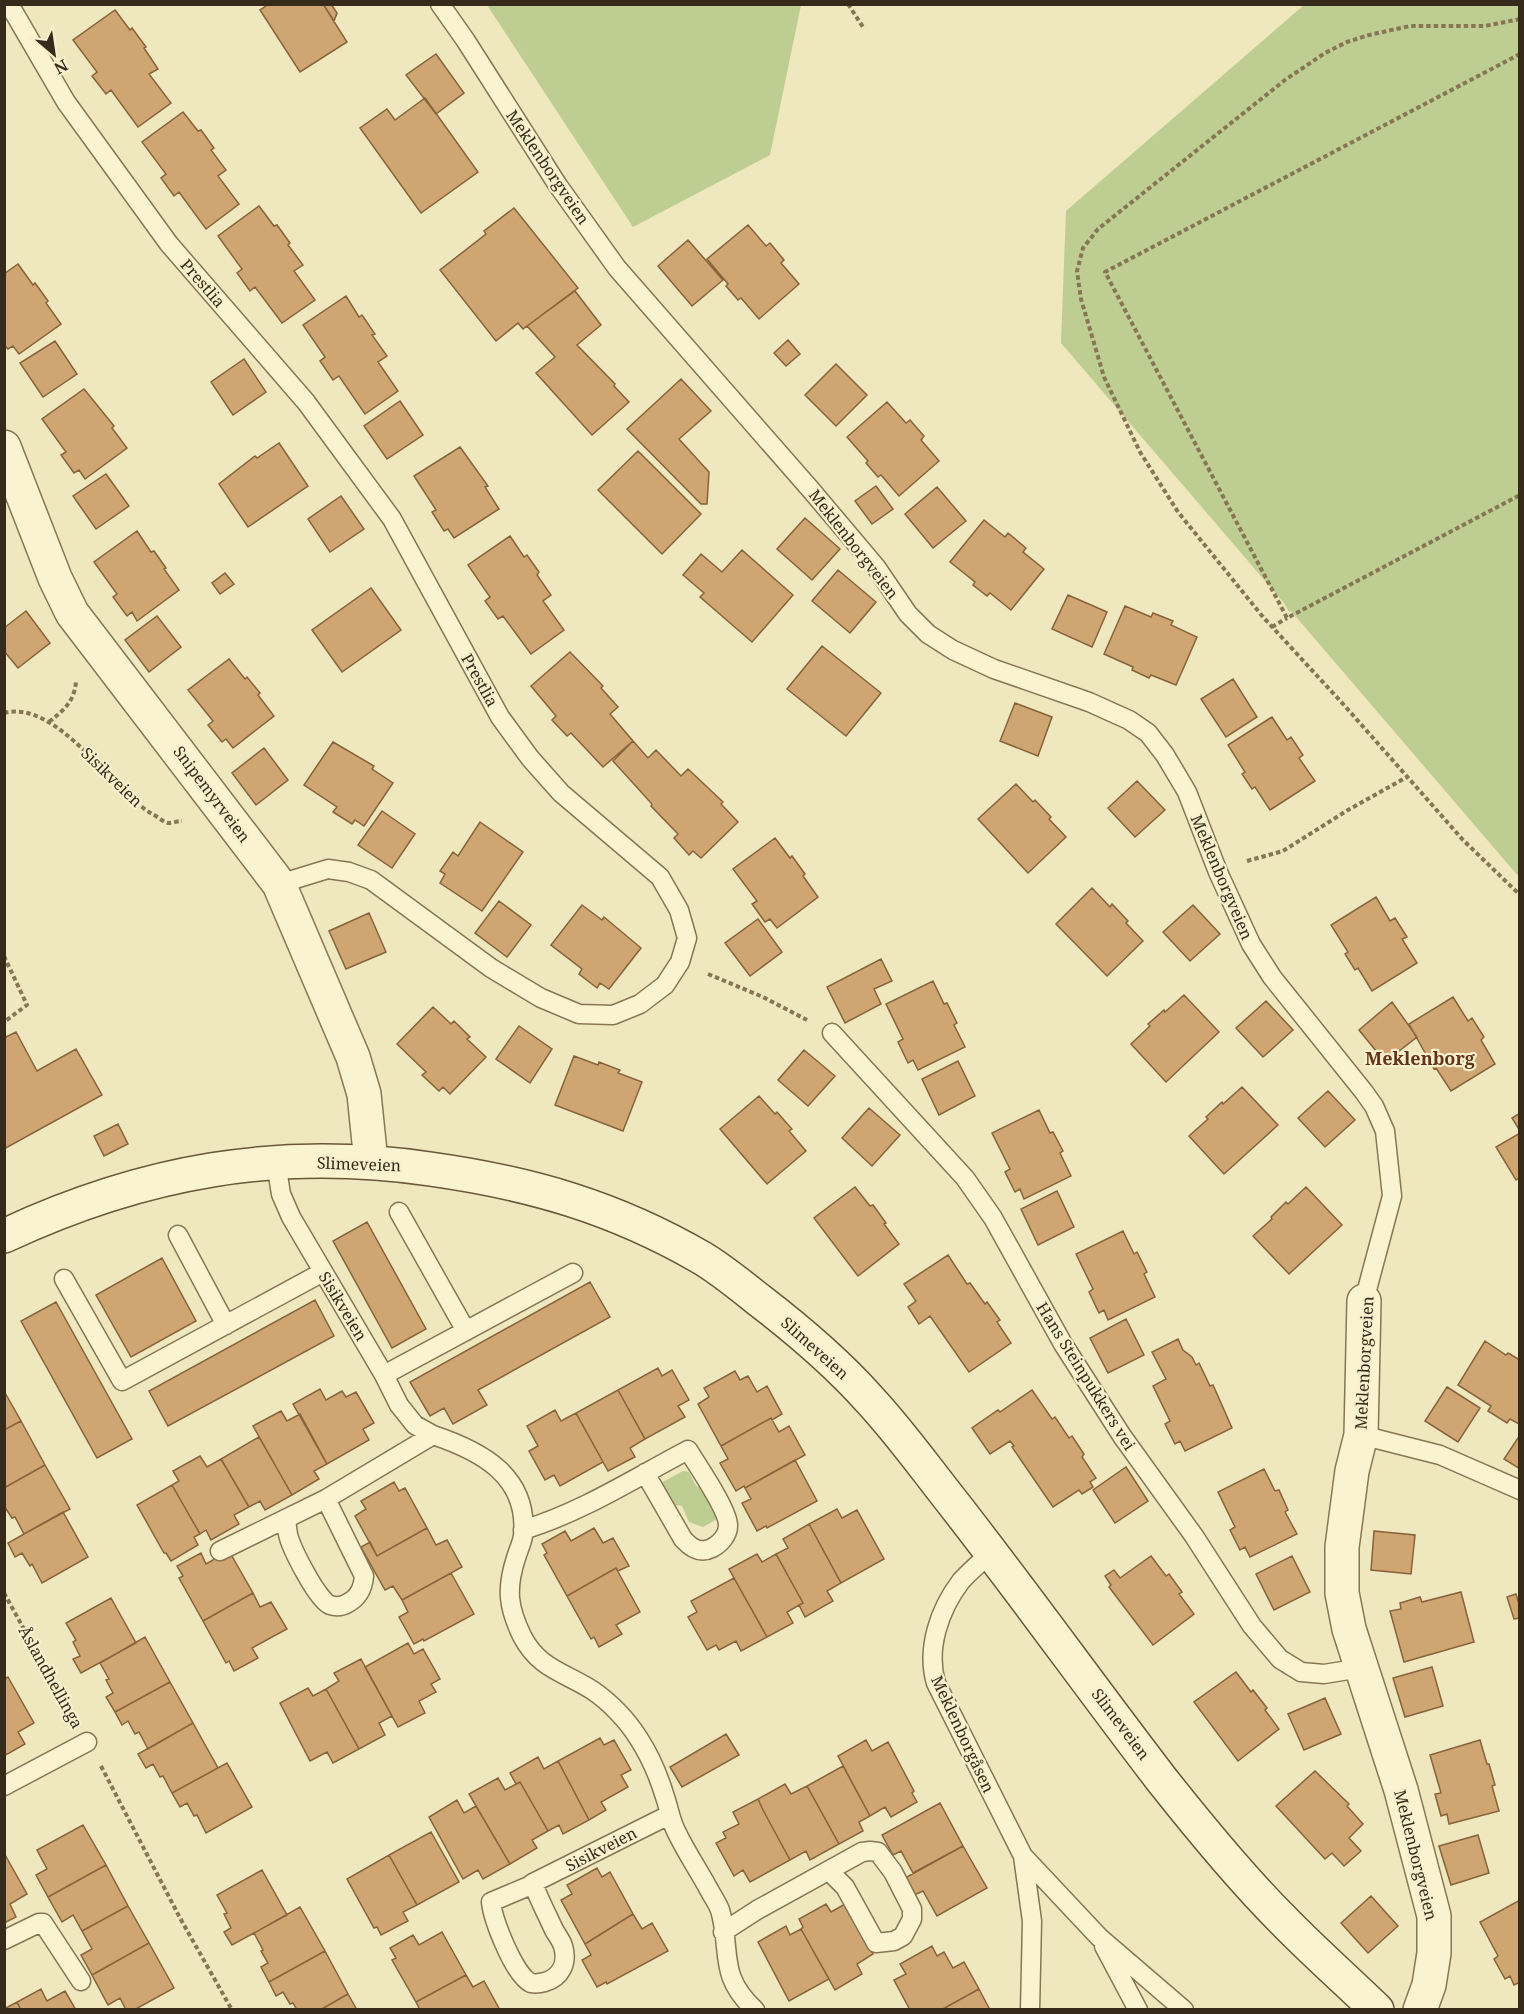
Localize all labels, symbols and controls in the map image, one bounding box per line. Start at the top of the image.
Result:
north arrow [24,24,84,84]
text: N [50,54,72,80]
street label: Meklenborgveien [501,105,595,229]
street label: Prestlia [176,254,230,312]
street label: Meklenborgveien [804,485,904,603]
street label: Prestlia [456,649,504,711]
street label: Snipemyrveien [168,741,256,847]
street label: Sisikveien [77,742,147,812]
street label: Meklenborgveien [1186,811,1258,943]
district label: Meklenborg [1365,1046,1476,1070]
street label: Slimeveien [316,1152,402,1176]
street label: Sisikveien [314,1267,372,1345]
street label: Meklenborgveien [1350,1296,1378,1430]
street label: Hans Steinpukkers vei [1031,1298,1141,1454]
street label: Slimeveien [776,1312,854,1384]
street label: Åslandhellinga [14,1622,88,1732]
street label: Meklenborgåsen [926,1672,1000,1796]
street label: Slimeveien [1087,1684,1155,1764]
street label: Meklenborgveien [1389,1787,1443,1923]
street label: Sisikveien [562,1822,640,1876]

